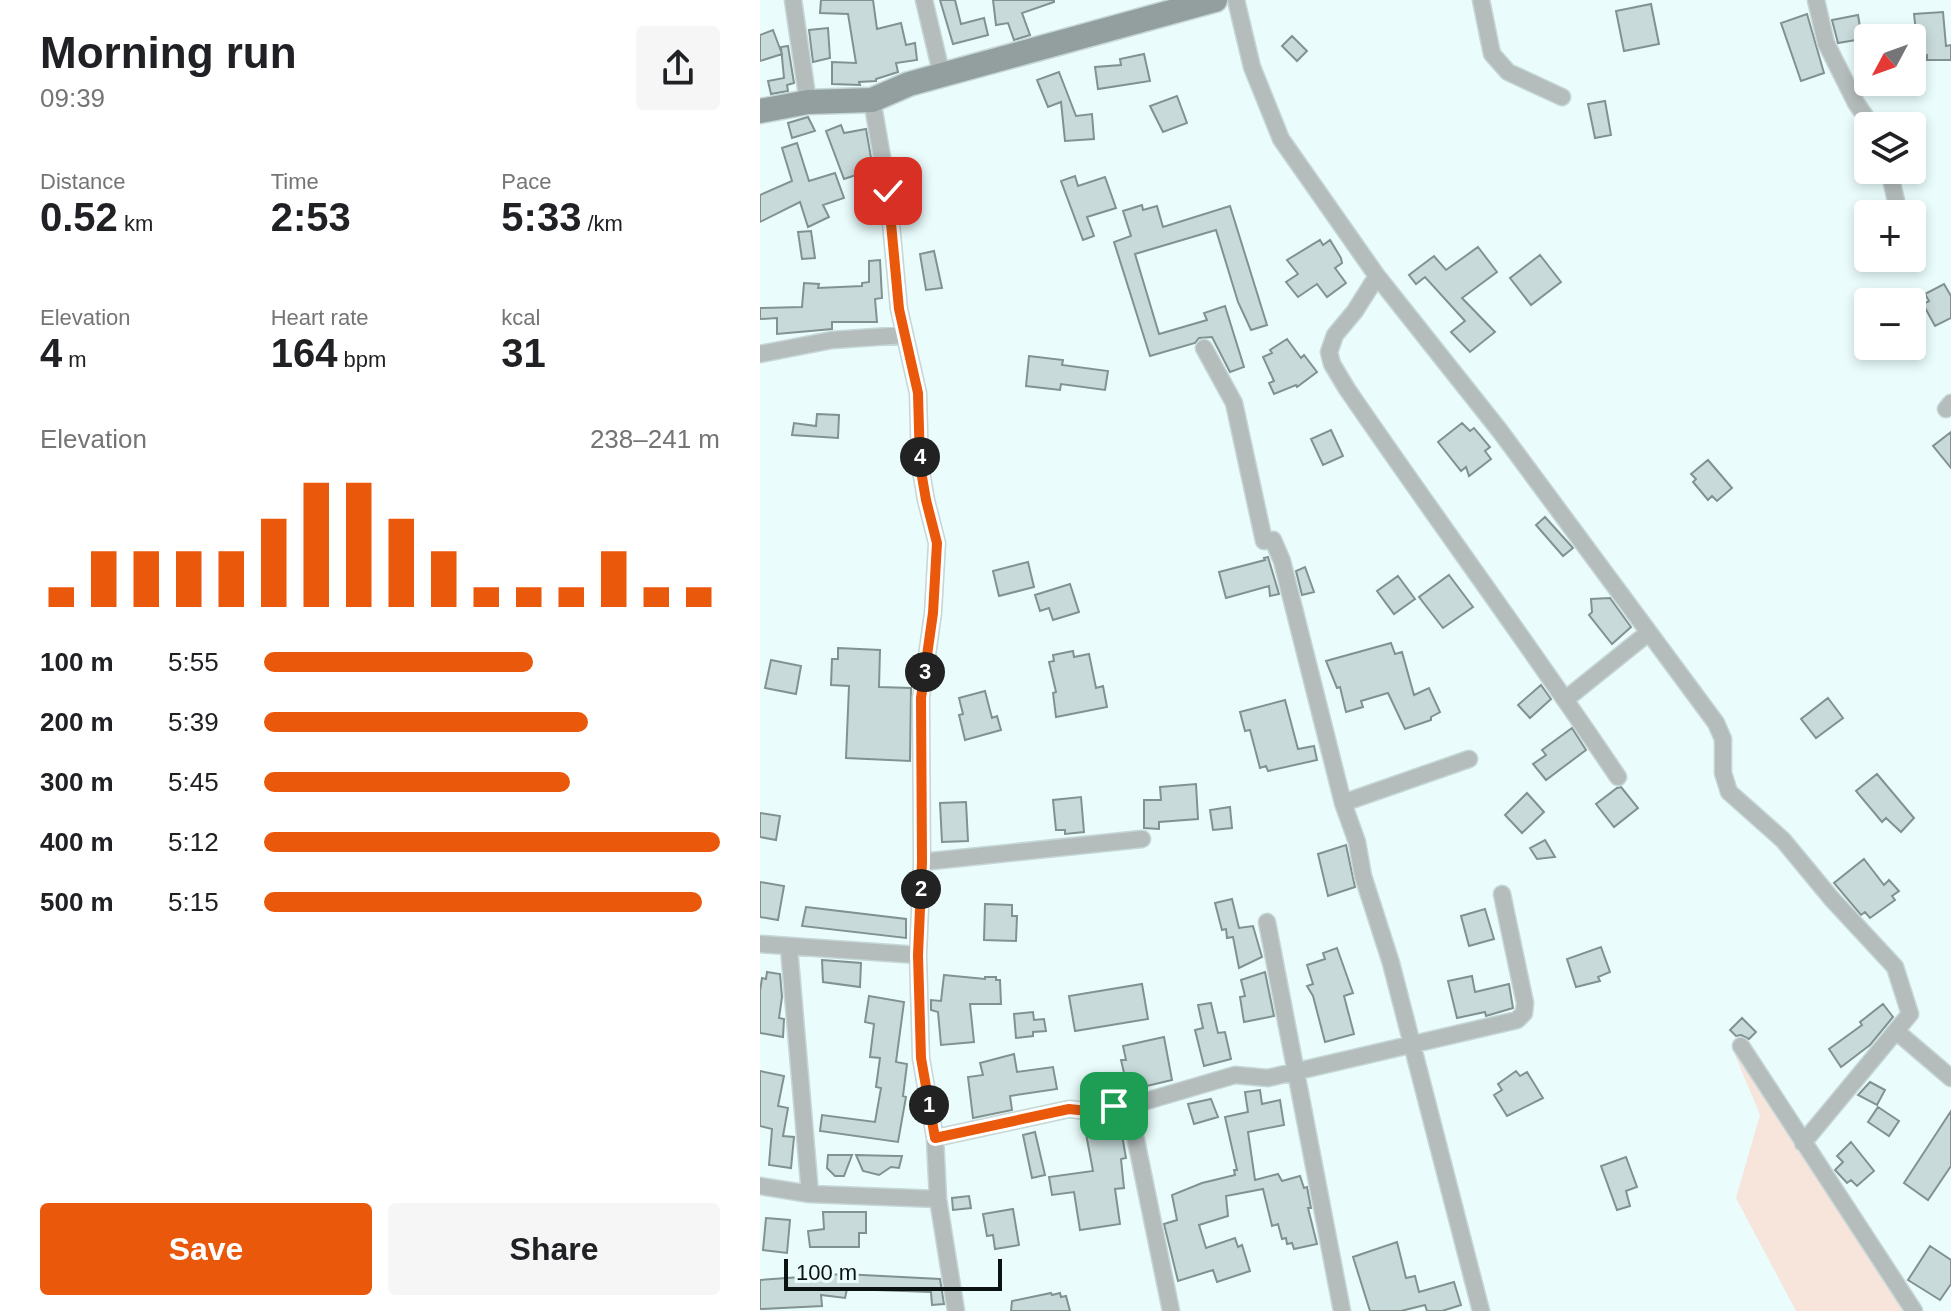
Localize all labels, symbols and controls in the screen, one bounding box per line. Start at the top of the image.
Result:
north arrow [1854,24,1926,96]
map controls [1854,24,1926,360]
button: share [636,26,720,110]
text: Morning run [40,28,297,77]
text: 09:39 [40,83,105,113]
button: layers [1854,112,1926,184]
pin [854,157,922,225]
text: Distance [40,169,126,194]
text: Time [271,169,319,194]
text: Pace [501,169,551,194]
icon: check [866,169,910,213]
text: 0.52 [40,195,118,239]
text: 2:53 [271,195,351,239]
text: 5:33 [501,195,581,239]
button: + [1854,200,1926,272]
text: km [118,211,153,236]
text: /km [581,211,623,236]
button: − [1854,288,1926,360]
text: Elevation [40,305,131,330]
text: Heart rate [271,305,368,330]
text: kcal [501,305,540,330]
text: 4 [40,331,62,375]
text: 164 [271,331,337,375]
text: 31 [501,331,546,375]
text: m [62,347,87,372]
text: bpm [337,347,386,372]
text: Elevation [40,424,147,454]
text: 238–241 m [590,424,720,454]
pin: 4 [900,437,940,477]
text: 4 [914,444,926,469]
text: 100 m [40,647,114,677]
text: 5:55 [168,647,219,677]
pin: 3 [905,652,945,692]
text: 3 [919,659,931,684]
text: 200 m [40,707,114,737]
text: 5:39 [168,707,219,737]
text: 300 m [40,767,114,797]
text: 5:45 [168,767,219,797]
text: 400 m [40,827,114,857]
text: 5:12 [168,827,219,857]
pin: 2 [901,869,941,909]
text: 2 [915,876,927,901]
text: 500 m [40,887,114,917]
text: 5:15 [168,887,219,917]
pin [1080,1072,1148,1140]
icon: arrive [1092,1084,1136,1128]
pin: 1 [909,1085,949,1125]
text: 1 [923,1092,935,1117]
button: Save [40,1203,372,1295]
button: Share [388,1203,720,1295]
scale bar [784,1255,1002,1291]
text: 100 m [796,1260,857,1285]

